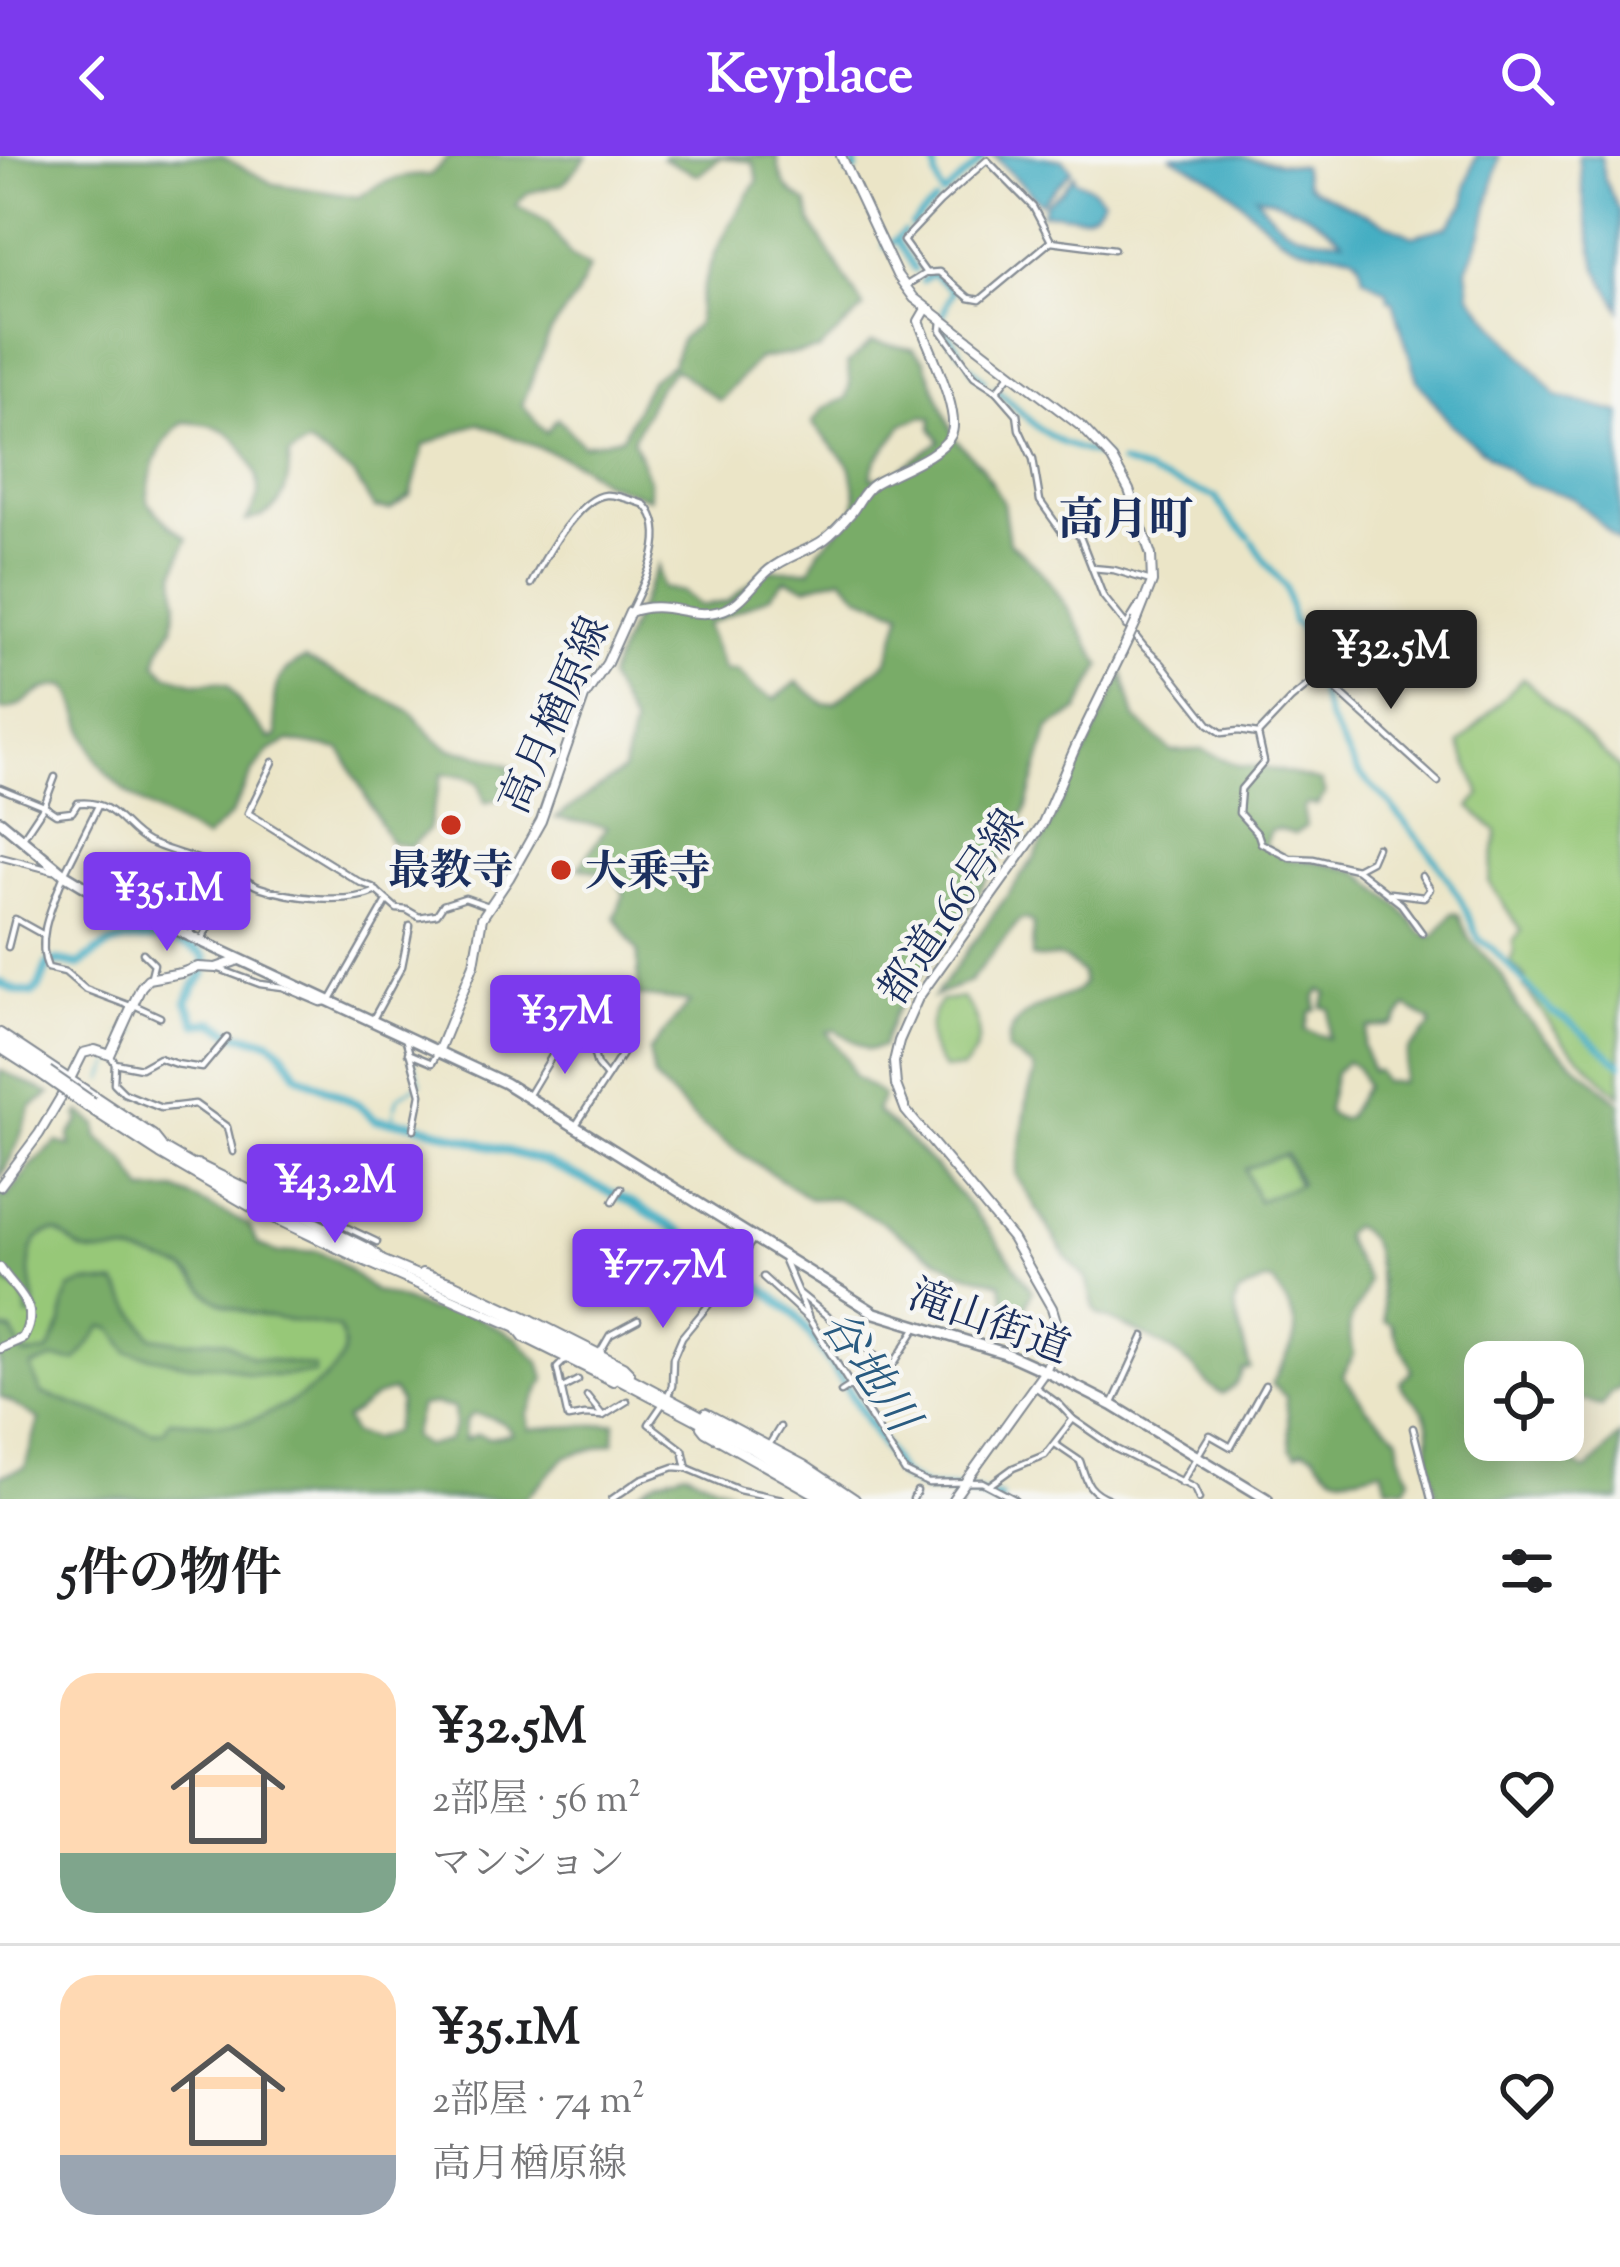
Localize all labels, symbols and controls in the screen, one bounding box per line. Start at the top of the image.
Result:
text: Keyplace [707,39,913,117]
icon: back [60,45,126,111]
icon: search [1494,45,1560,111]
district label: 高月町 [1058,491,1194,556]
street label: 高月楢原線 [487,608,628,824]
pin: ¥32.5M [1293,610,1489,712]
text: ¥32.5M [1332,621,1450,677]
street label: 都道166号線 [867,799,1042,1018]
marker: 最教寺 [438,812,464,838]
place label: 最教寺 [388,844,514,904]
place label: 大乗寺 [585,845,711,905]
pin: ¥35.1M [69,852,265,954]
marker: 大乗寺 [548,857,574,883]
text: ¥35.1M [110,863,224,919]
pin: ¥37M [494,975,636,1077]
text: ¥37M [517,986,613,1042]
pin: ¥43.2M [237,1144,433,1246]
text: ¥43.2M [274,1155,396,1211]
pin: ¥77.7M [565,1229,761,1331]
text: ¥77.7M [599,1240,727,1296]
street label: 滝山街道 [899,1268,1077,1382]
water label: 谷地川 [802,1299,934,1451]
map controls [1464,1341,1584,1461]
button: locate [1464,1341,1584,1461]
icon: filters [1494,1538,1560,1604]
text: 5件の物件 [60,1540,281,1613]
text: ¥32.5M [432,1693,586,1766]
icon: home [156,1721,300,1865]
icon: heart [1494,1760,1560,1826]
text: 2部屋 · 56 m² [432,1774,641,1830]
text: マンション [432,1838,625,1894]
text: ¥35.1M [432,1994,580,2067]
icon: home [156,2023,300,2167]
icon: heart [1494,2062,1560,2128]
text: 2部屋 · 74 m² [432,2075,645,2131]
text: 高月楢原線 [432,2139,627,2195]

